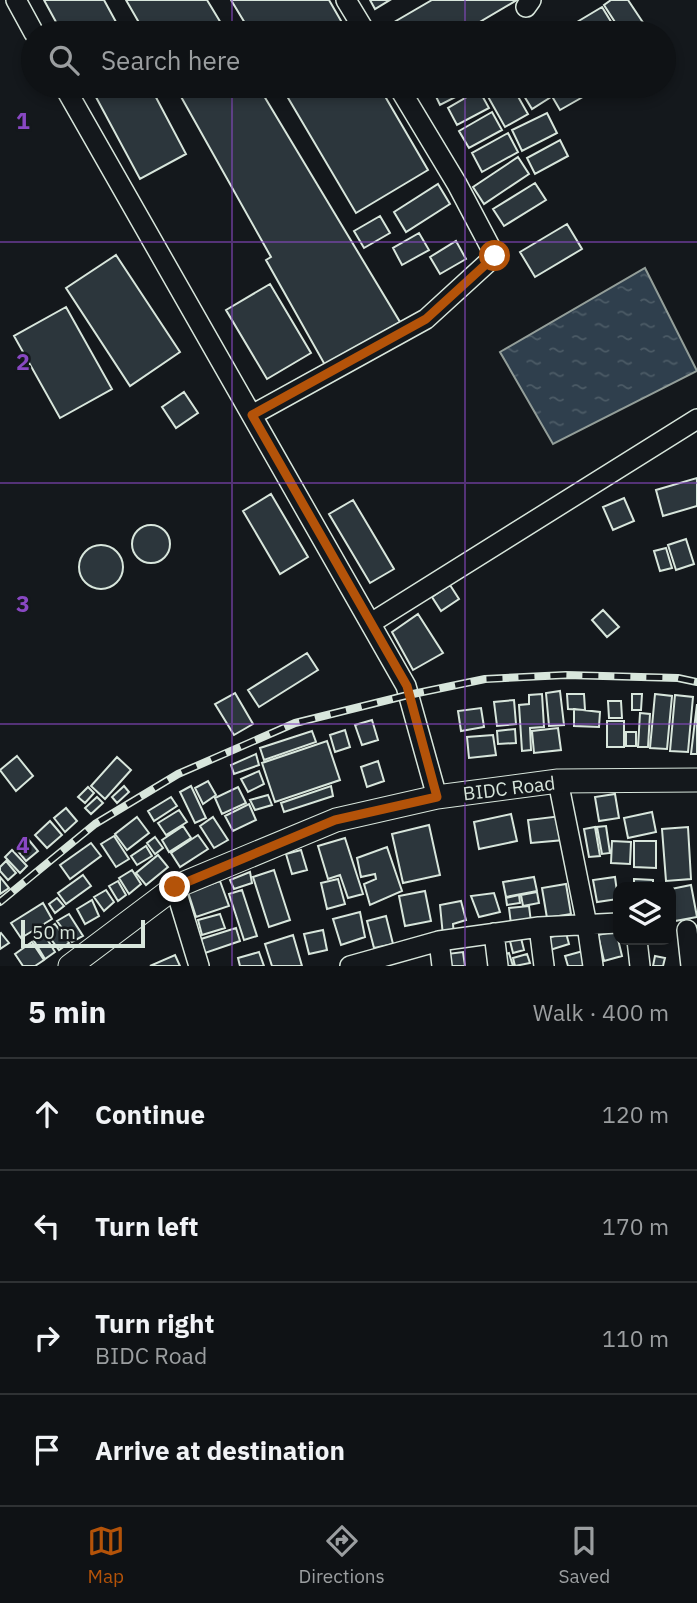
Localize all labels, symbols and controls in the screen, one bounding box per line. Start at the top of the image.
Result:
search box [21,21,676,98]
icon: search [45,41,83,79]
text: Search here [101,43,240,77]
text: 1 [16,105,30,135]
route start [479,240,510,271]
text: 2 [16,346,30,376]
text: 3 [16,588,30,618]
street label: BIDC Road [462,770,556,806]
text: 4 [16,829,30,859]
route end [159,871,190,902]
map controls [613,882,676,945]
button: layers [613,882,676,945]
scale bar [21,917,145,949]
text: 50 m [32,920,76,944]
text: 5 min [28,992,106,1031]
text: Walk · 400 m [533,997,669,1027]
icon: ahead [28,1095,66,1133]
text: Continue [95,1097,205,1131]
text: 120 m [602,1099,669,1129]
icon: left [28,1207,66,1245]
text: Turn left [95,1209,198,1243]
text: 170 m [602,1211,669,1241]
text: Turn right [95,1306,214,1340]
icon: right [28,1319,66,1357]
text: 110 m [602,1323,669,1353]
text: BIDC Road [95,1340,207,1370]
icon: arrive [28,1431,66,1469]
text: Arrive at destination [95,1433,345,1467]
tab: Map [87,1522,125,1588]
tab: Directions [298,1522,385,1588]
tab: Saved [559,1522,610,1588]

